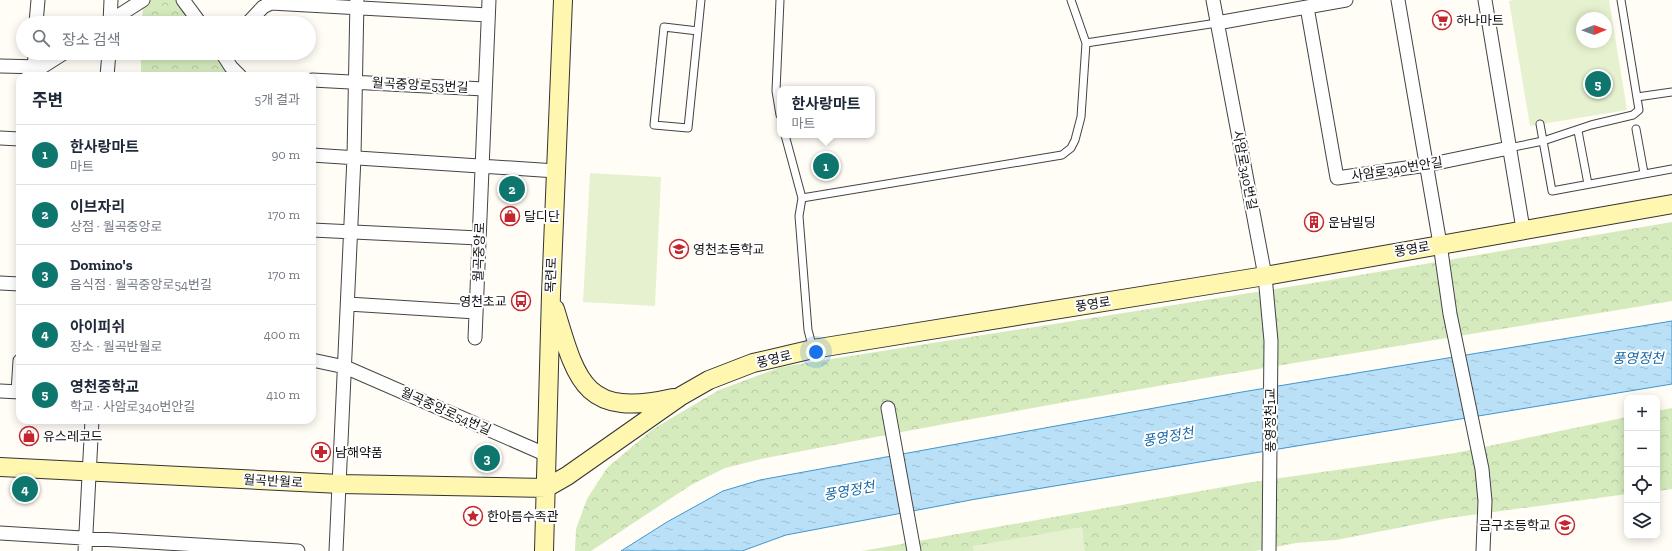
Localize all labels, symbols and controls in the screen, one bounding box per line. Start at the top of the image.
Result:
supermarket icon: 하나마트 [1431,9,1453,31]
north arrow [1576,12,1612,48]
place label: 하나마트 [1456,13,1504,28]
search box [16,16,316,60]
icon: search [30,27,52,49]
text: 장소 검색 [62,31,121,49]
pin: 5 [1585,69,1611,99]
street label: 월곡중앙로53번길 [371,75,469,95]
popup [777,86,875,138]
text: 주변 [32,90,63,110]
text: 5개 결과 [255,92,300,107]
text: 한사랑마트 [791,95,861,113]
text: 마트 [791,116,815,131]
street label: 사암로340번길 [1230,129,1260,211]
text: 한사랑마트 [70,138,139,156]
text: 1 [42,147,48,162]
text: 90 m [271,147,300,162]
pin: 1 [813,151,839,181]
street label: 사암로340번안길 [1350,154,1444,184]
text: 마트 [70,159,94,174]
pin: 2 [499,174,525,204]
text: 이브자리 [70,198,125,216]
shop icon: 달디단 [499,205,521,227]
text: 2 [42,207,48,222]
text: 170 m [267,207,300,222]
place label: 달디단 [524,209,560,224]
building icon: 운남빌딩 [1303,211,1325,233]
place label: 운남빌딩 [1328,215,1376,230]
text: 상점 · 월곡중앙로 [70,219,162,234]
street label: 월곡중앙로 [470,222,488,282]
school or university icon: 영천초등학교 [668,238,690,260]
street label: 풍영로 [1393,238,1431,260]
place label: 영천초등학교 [693,242,765,257]
text: Domino's [70,256,133,274]
street label: 목련로 [543,257,559,293]
text: 3 [42,267,48,282]
text: 170 m [267,267,300,282]
text: 음식점 · 월곡중앙로54번길 [70,277,212,292]
bus stop icon: 영천초교 [510,290,532,312]
place label: 영천초교 [459,294,507,309]
street label: 풍영로 [1074,294,1112,314]
text: 아이피쉬 [70,318,125,336]
text: 4 [41,327,49,342]
text: 400 m [264,327,300,342]
text: 장소 · 월곡반월로 [70,339,162,354]
your location [806,342,826,362]
street label: 풍영로 [755,347,793,371]
water label: 풍영정천 [1612,350,1665,367]
text: 영천중학교 [70,378,139,396]
street label: 월곡중앙로54번길 [398,384,494,438]
text: 5 [42,387,48,402]
text: 410 m [266,387,300,402]
street label: 풍영정천1교 [1263,388,1278,452]
map controls [1624,395,1660,539]
button: + [1624,395,1660,431]
text: 학교 · 사암로340번안길 [70,399,195,414]
water label: 풍영정천 [1141,424,1196,450]
shop icon: 유스레코드 [18,425,40,447]
place label: 유스레코드 [43,429,103,444]
button: − [1624,431,1660,467]
pharmacy icon: 남해약품 [310,441,332,463]
pin: 3 [474,443,500,473]
place label: 남해약품 [335,445,383,460]
button: locate [1624,467,1660,503]
street label: 월곡반월로 [243,472,303,490]
pin: 4 [12,474,38,504]
water label: 풍영정천 [822,478,877,504]
button: layers [1624,503,1660,539]
place icon: 한아름수족관 [462,505,484,527]
place label: 한아름수족관 [487,509,559,524]
school or university icon: 금구초등학교 [1554,514,1576,536]
place label: 금구초등학교 [1479,518,1551,533]

